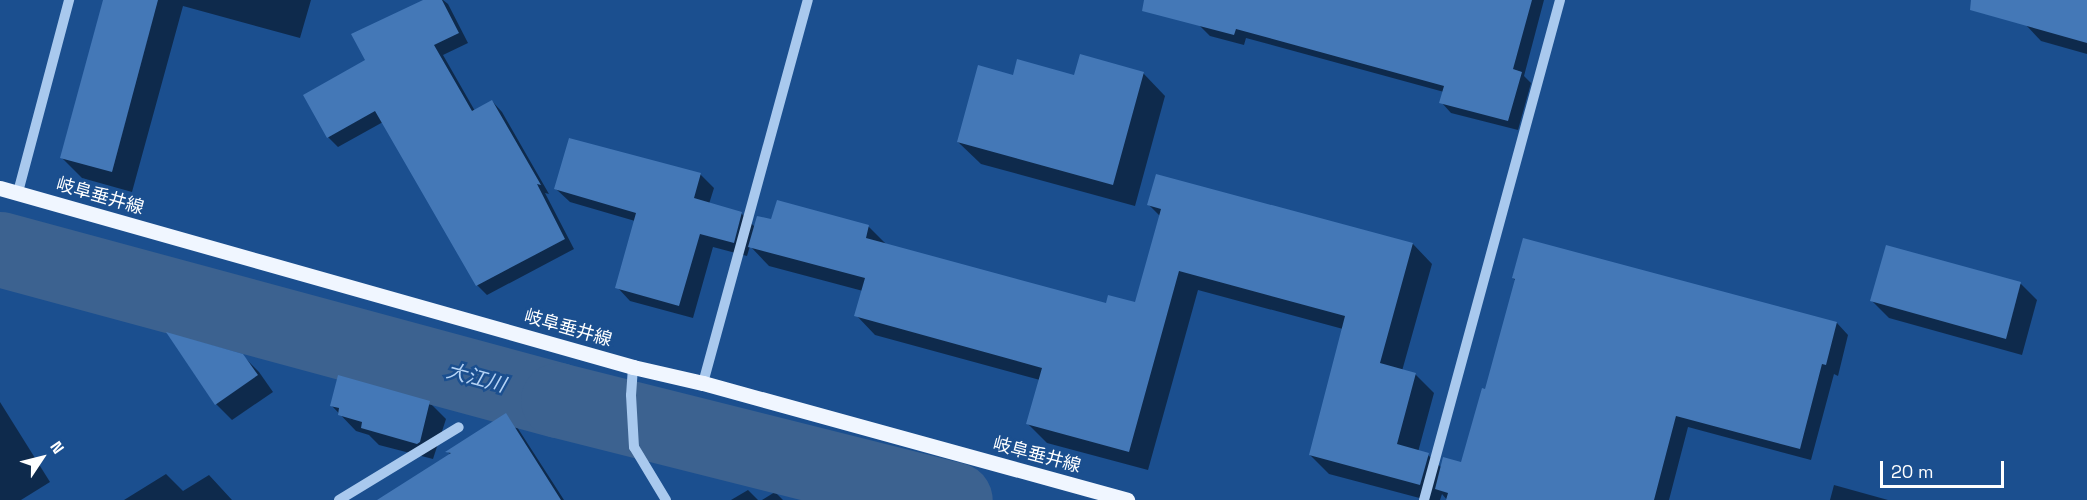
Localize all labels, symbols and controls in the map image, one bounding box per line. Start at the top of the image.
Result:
street label: 岐阜垂井線 [54,173,146,219]
street label: 岐阜垂井線 [522,305,614,351]
water label: 大江川 [444,359,508,397]
north arrow [12,428,72,488]
street label: 岐阜垂井線 [991,433,1083,477]
text: N [45,437,69,458]
scale bar [1883,449,2008,487]
text: 20 m [1891,460,1934,483]

